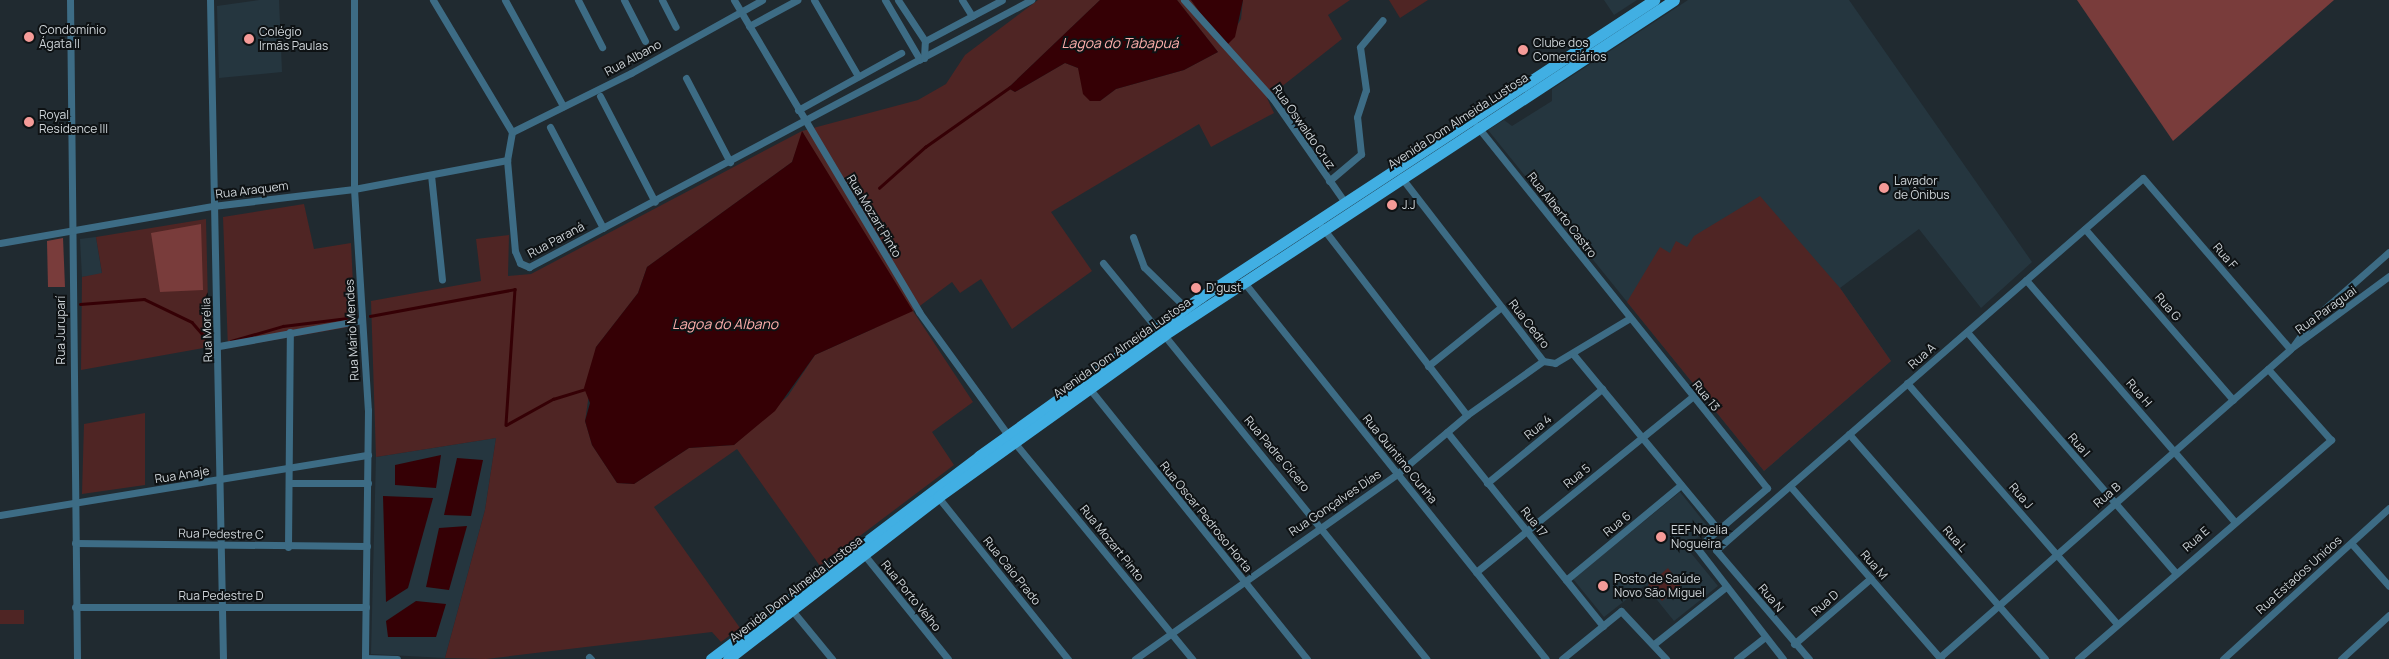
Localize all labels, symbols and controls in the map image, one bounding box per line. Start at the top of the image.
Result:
place label: Condomínio Ágata II [39,23,106,51]
place label: Colégio Irmãs Paulas [259,25,328,53]
marker: Condomínio Ágata II [23,31,35,43]
marker: Colégio Irmãs Paulas [243,33,255,45]
water label: Lagoa do Tabapuá [1061,35,1179,51]
place label: Clube dos Comerciários [1533,36,1606,64]
street label: Rua Albano [602,37,664,79]
marker: Clube dos Comerciários [1517,44,1529,56]
street label: Avenida Dom Almeida Lustosa [1385,70,1531,172]
street label: Rua Oswaldo Cruz [1269,82,1339,172]
place label: Royal Residence III [39,108,108,136]
marker: Royal Residence III [23,116,35,128]
street label: Rua Alberto Castro [1524,169,1600,261]
street label: Rua Mozart Pinto [844,172,904,260]
place label: Lavador de Ônibus [1894,174,1950,202]
street label: Rua Araquem [215,178,289,202]
marker: Lavador de Ônibus [1878,182,1890,194]
place label: J.J [1402,198,1416,212]
marker: J.J [1386,199,1398,211]
street label: Rua Paraná [525,219,587,261]
street label: Rua F [2210,240,2240,272]
street label: Rua Mário Mendes [342,279,362,381]
place label: D'gust [1206,281,1242,295]
marker: D'gust [1190,282,1202,294]
street label: Rua Paraguai [2293,283,2359,337]
street label: Rua G [2152,290,2184,324]
street label: Avenida Dom Almeida Lustosa [1051,295,1193,401]
street label: Rua Juruparí [54,296,68,364]
street label: Rua Morélia [199,297,215,363]
street label: Rua Cedro [1506,297,1552,351]
water label: Lagoa do Albano [672,316,778,332]
street label: Rua A [1905,340,1939,372]
street label: Rua H [2123,376,2155,410]
street label: Rua 13 [1689,378,1723,414]
street label: Rua Quintino Cunha [1360,412,1440,506]
street label: Rua 4 [1521,412,1555,442]
street label: Rua Padre Cícero [1241,413,1313,495]
street label: Rua I [2065,430,2093,460]
street label: Rua Oscar Pedroso Horta [1157,459,1255,575]
street label: Rua 5 [1561,461,1593,491]
street label: Rua Anaje [154,464,210,486]
street label: Rua Gonçalves Días [1286,467,1384,539]
street label: Rua B [2091,479,2123,511]
street label: Rua J [2006,480,2036,512]
street label: Rua Mozart Pinto [1077,502,1147,584]
street label: Rua 17 [1518,504,1550,540]
street label: Rua 6 [1600,509,1634,539]
place label: EEF Noelia Nogueira [1671,523,1728,551]
street label: Rua L [1940,523,1970,555]
street label: Rua E [2180,524,2212,554]
street label: Rua Pedestre C [178,526,264,542]
marker: EEF Noelia Nogueira [1655,531,1667,543]
street label: Avenida Dom Almeida Lustosa [727,533,865,645]
street label: Rua Estados Unidos [2253,533,2345,617]
street label: Rua Caio Prado [980,534,1044,608]
street label: Rua M [1857,548,1891,582]
street label: Rua Porto Velho [878,558,944,634]
place label: Posto de Saúde Novo São Miguel [1614,572,1705,600]
marker: Posto de Saúde Novo São Miguel [1596,579,1610,593]
street label: Rua N [1755,581,1787,615]
street label: Rua D [1808,587,1842,619]
street label: Rua Pedestre D [179,589,263,603]

